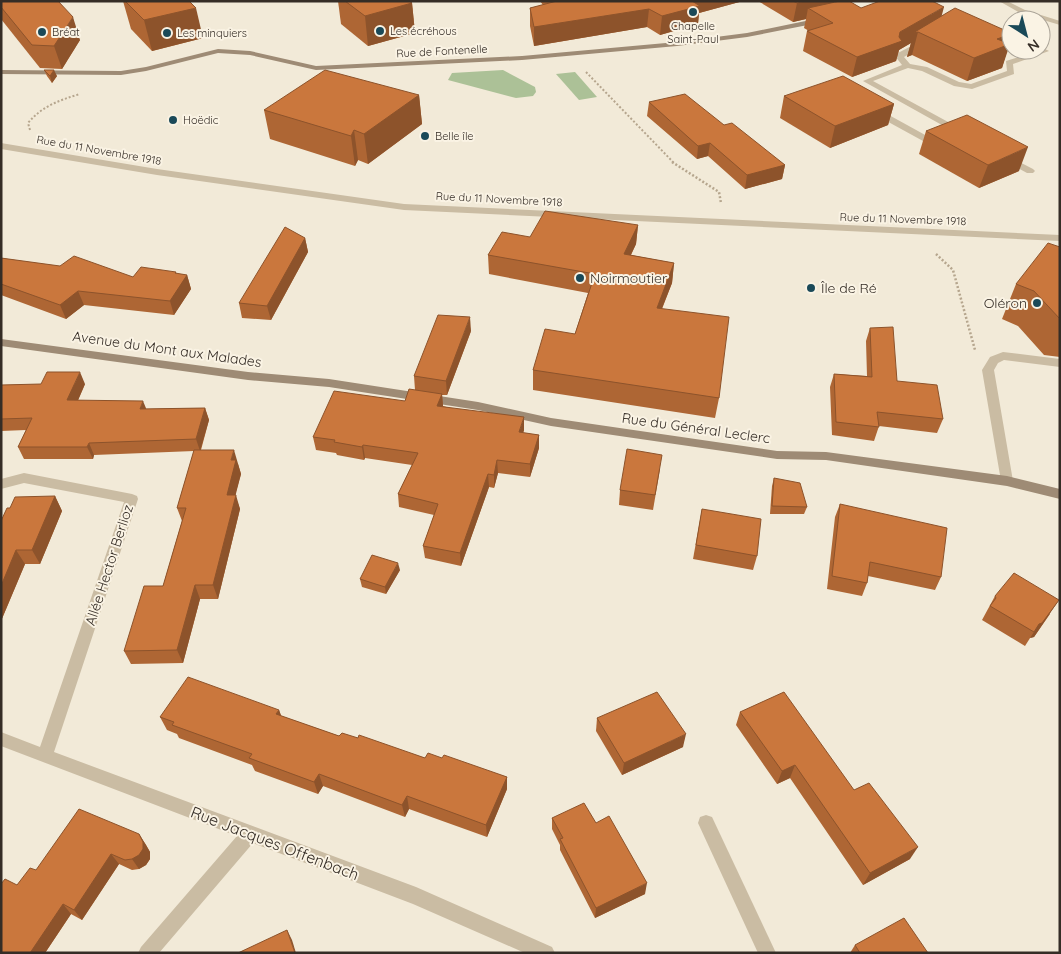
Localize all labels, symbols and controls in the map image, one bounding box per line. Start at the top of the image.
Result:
marker: Chapelle Saint-Paul [687,6,699,18]
north arrow [1001,10,1051,60]
place label: Chapelle Saint-Paul [667,19,719,46]
place label: Les écréhous [390,24,457,38]
place label: Bréat [52,25,80,39]
marker: Les écréhous [374,25,386,37]
marker: Bréat [36,26,48,38]
place label: Les minquiers [177,26,247,40]
marker: Les minquiers [161,27,173,39]
text: N [1024,35,1043,56]
street label: Rue de Fontenelle [396,42,488,60]
place label: Hoëdic [183,113,219,127]
marker: Hoëdic [167,114,179,126]
place label: Belle île [435,129,474,143]
marker: Belle île [419,130,431,142]
street label: Rue du 11 Novembre 1918 [35,132,163,168]
street label: Rue du 11 Novembre 1918 [435,189,563,209]
street label: Rue du 11 Novembre 1918 [839,210,967,228]
place label: Noirmoutier [590,269,668,287]
marker: Noirmoutier [574,272,586,284]
place label: Île de Ré [821,279,877,297]
marker: Île de Ré [805,282,817,294]
place label: Oléron [984,294,1027,312]
marker: Oléron [1031,297,1043,309]
street label: Avenue du Mont aux Malades [71,327,263,371]
street label: Rue du Général Leclerc [621,409,771,447]
street label: Allée Hector Berlioz [81,502,137,628]
street label: Rue Jacques Offenbach [188,802,362,884]

